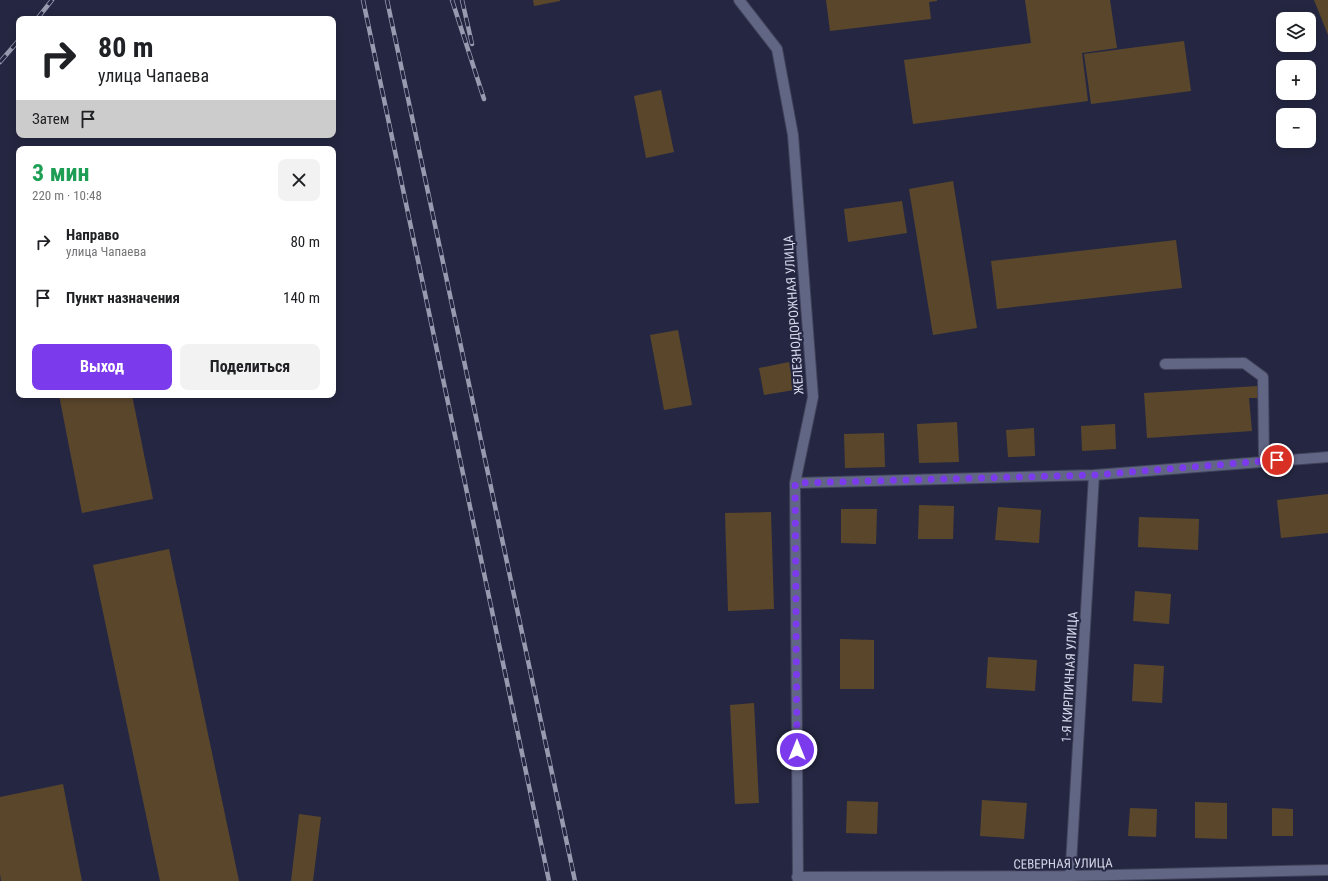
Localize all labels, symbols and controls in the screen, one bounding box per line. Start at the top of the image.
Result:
map controls [1276,12,1316,148]
button: layers [1276,12,1316,52]
text: 80 m [98,31,154,64]
icon: right [32,32,84,84]
button: + [1276,60,1316,100]
text: улица Чапаева [98,65,209,86]
icon: arrive [77,108,99,130]
button: − [1276,108,1316,148]
text: Затем [32,110,69,128]
text: 3 мин [32,159,90,187]
button: close [278,159,320,201]
text: 220 m · 10:48 [32,188,102,203]
text: Направо [66,226,119,244]
icon: right [32,231,54,253]
text: 80 m [290,233,320,251]
street label: ЖЕЛЕЗНОДОРОЖНАЯ УЛИЦА [780,234,807,395]
text: улица Чапаева [66,244,146,259]
icon: arrive [32,287,54,309]
text: Пункт назначения [66,289,180,307]
text: 140 m [283,289,320,307]
button: Выход [32,344,172,390]
button: Поделиться [180,344,320,390]
pin [1260,443,1294,477]
icon: arrive [1266,449,1288,471]
street label: 1-Я КИРПИЧНАЯ УЛИЦА [1059,611,1080,743]
position arrow [776,729,818,771]
street label: СЕВЕРНАЯ УЛИЦА [1013,855,1113,872]

